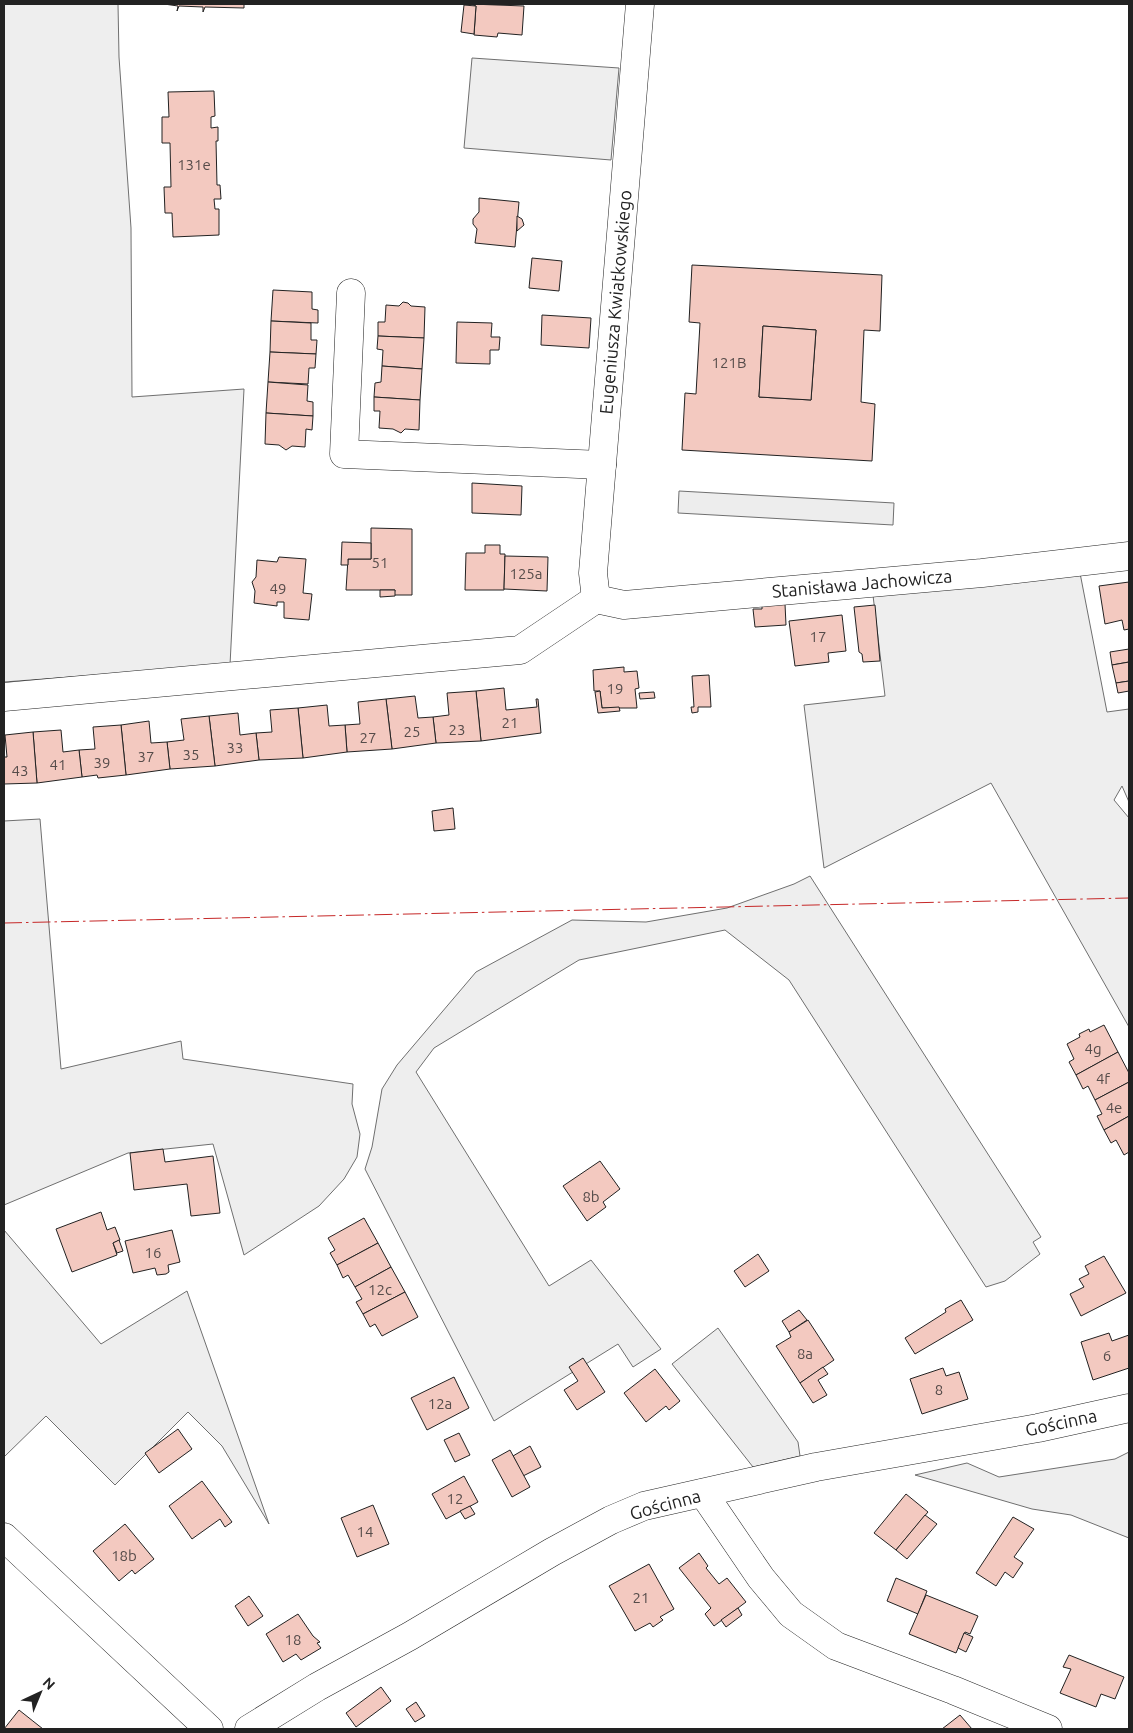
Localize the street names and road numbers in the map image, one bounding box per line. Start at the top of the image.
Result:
street label: Eugeniusza Kwiatkowskiego [595,189,635,415]
street label: Stanisława Jachowicza [771,565,953,601]
street label: Gościnna [1023,1405,1099,1439]
street label: Gościnna [627,1485,703,1523]

